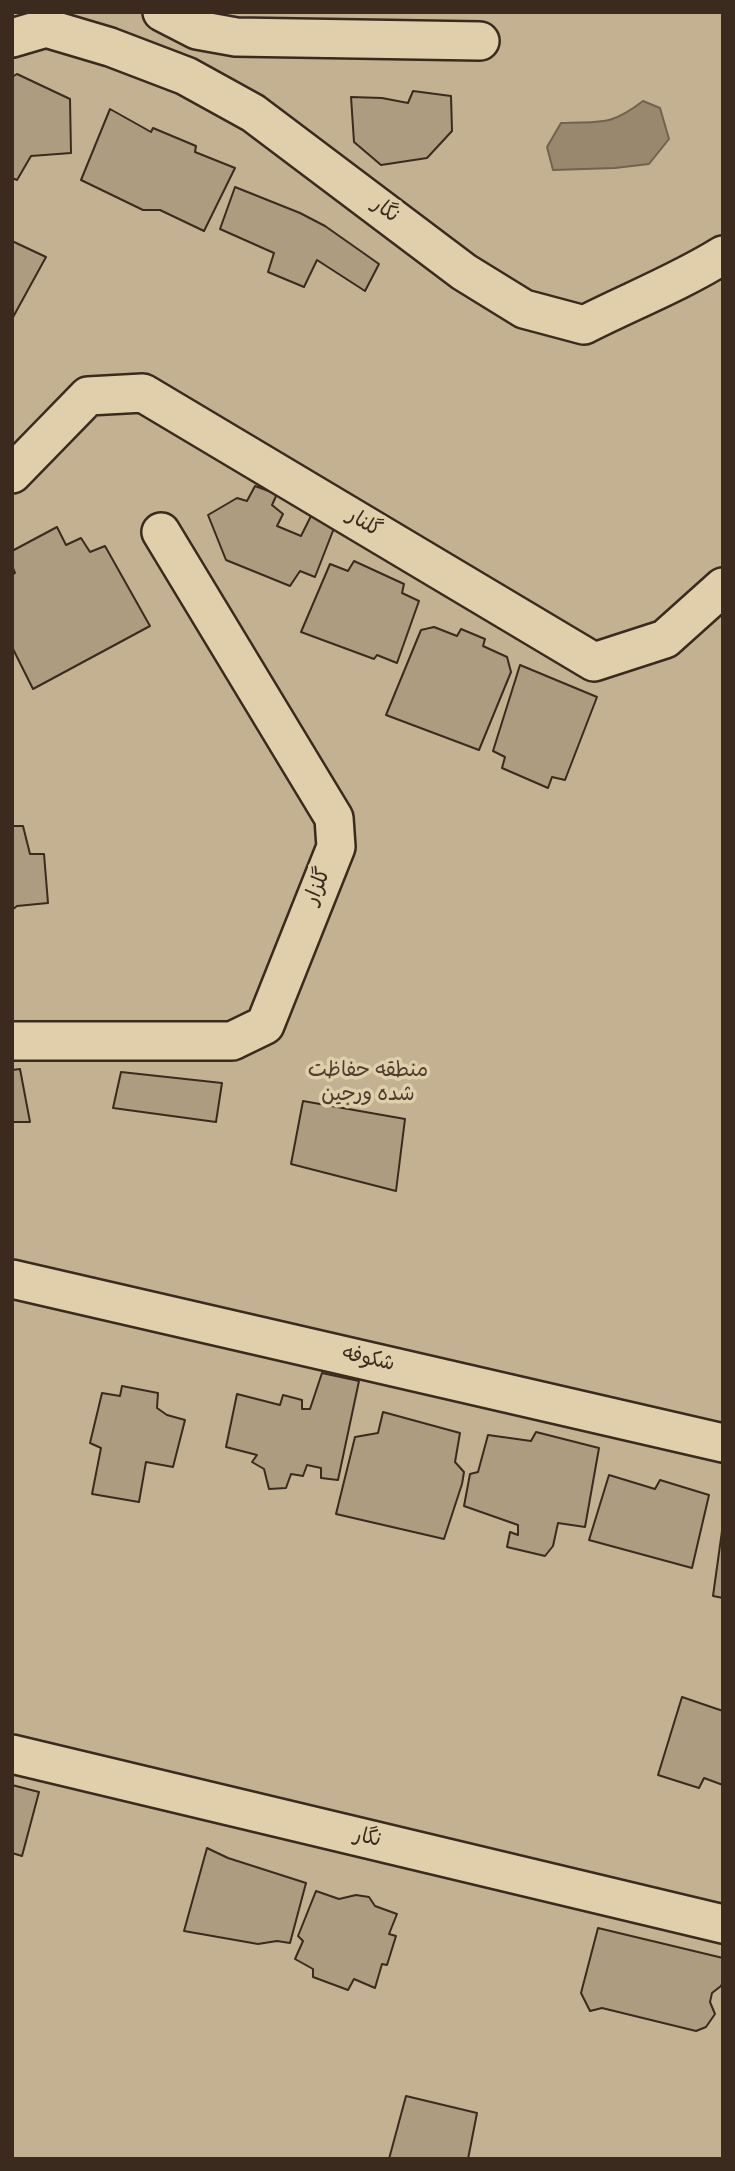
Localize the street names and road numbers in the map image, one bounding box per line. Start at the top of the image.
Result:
street label: نگار [366,194,402,230]
street label: گلنار [341,505,385,545]
street label: گلزار [301,865,339,909]
street label: شکوفه [339,1343,397,1379]
street label: نگار [351,1825,383,1855]

